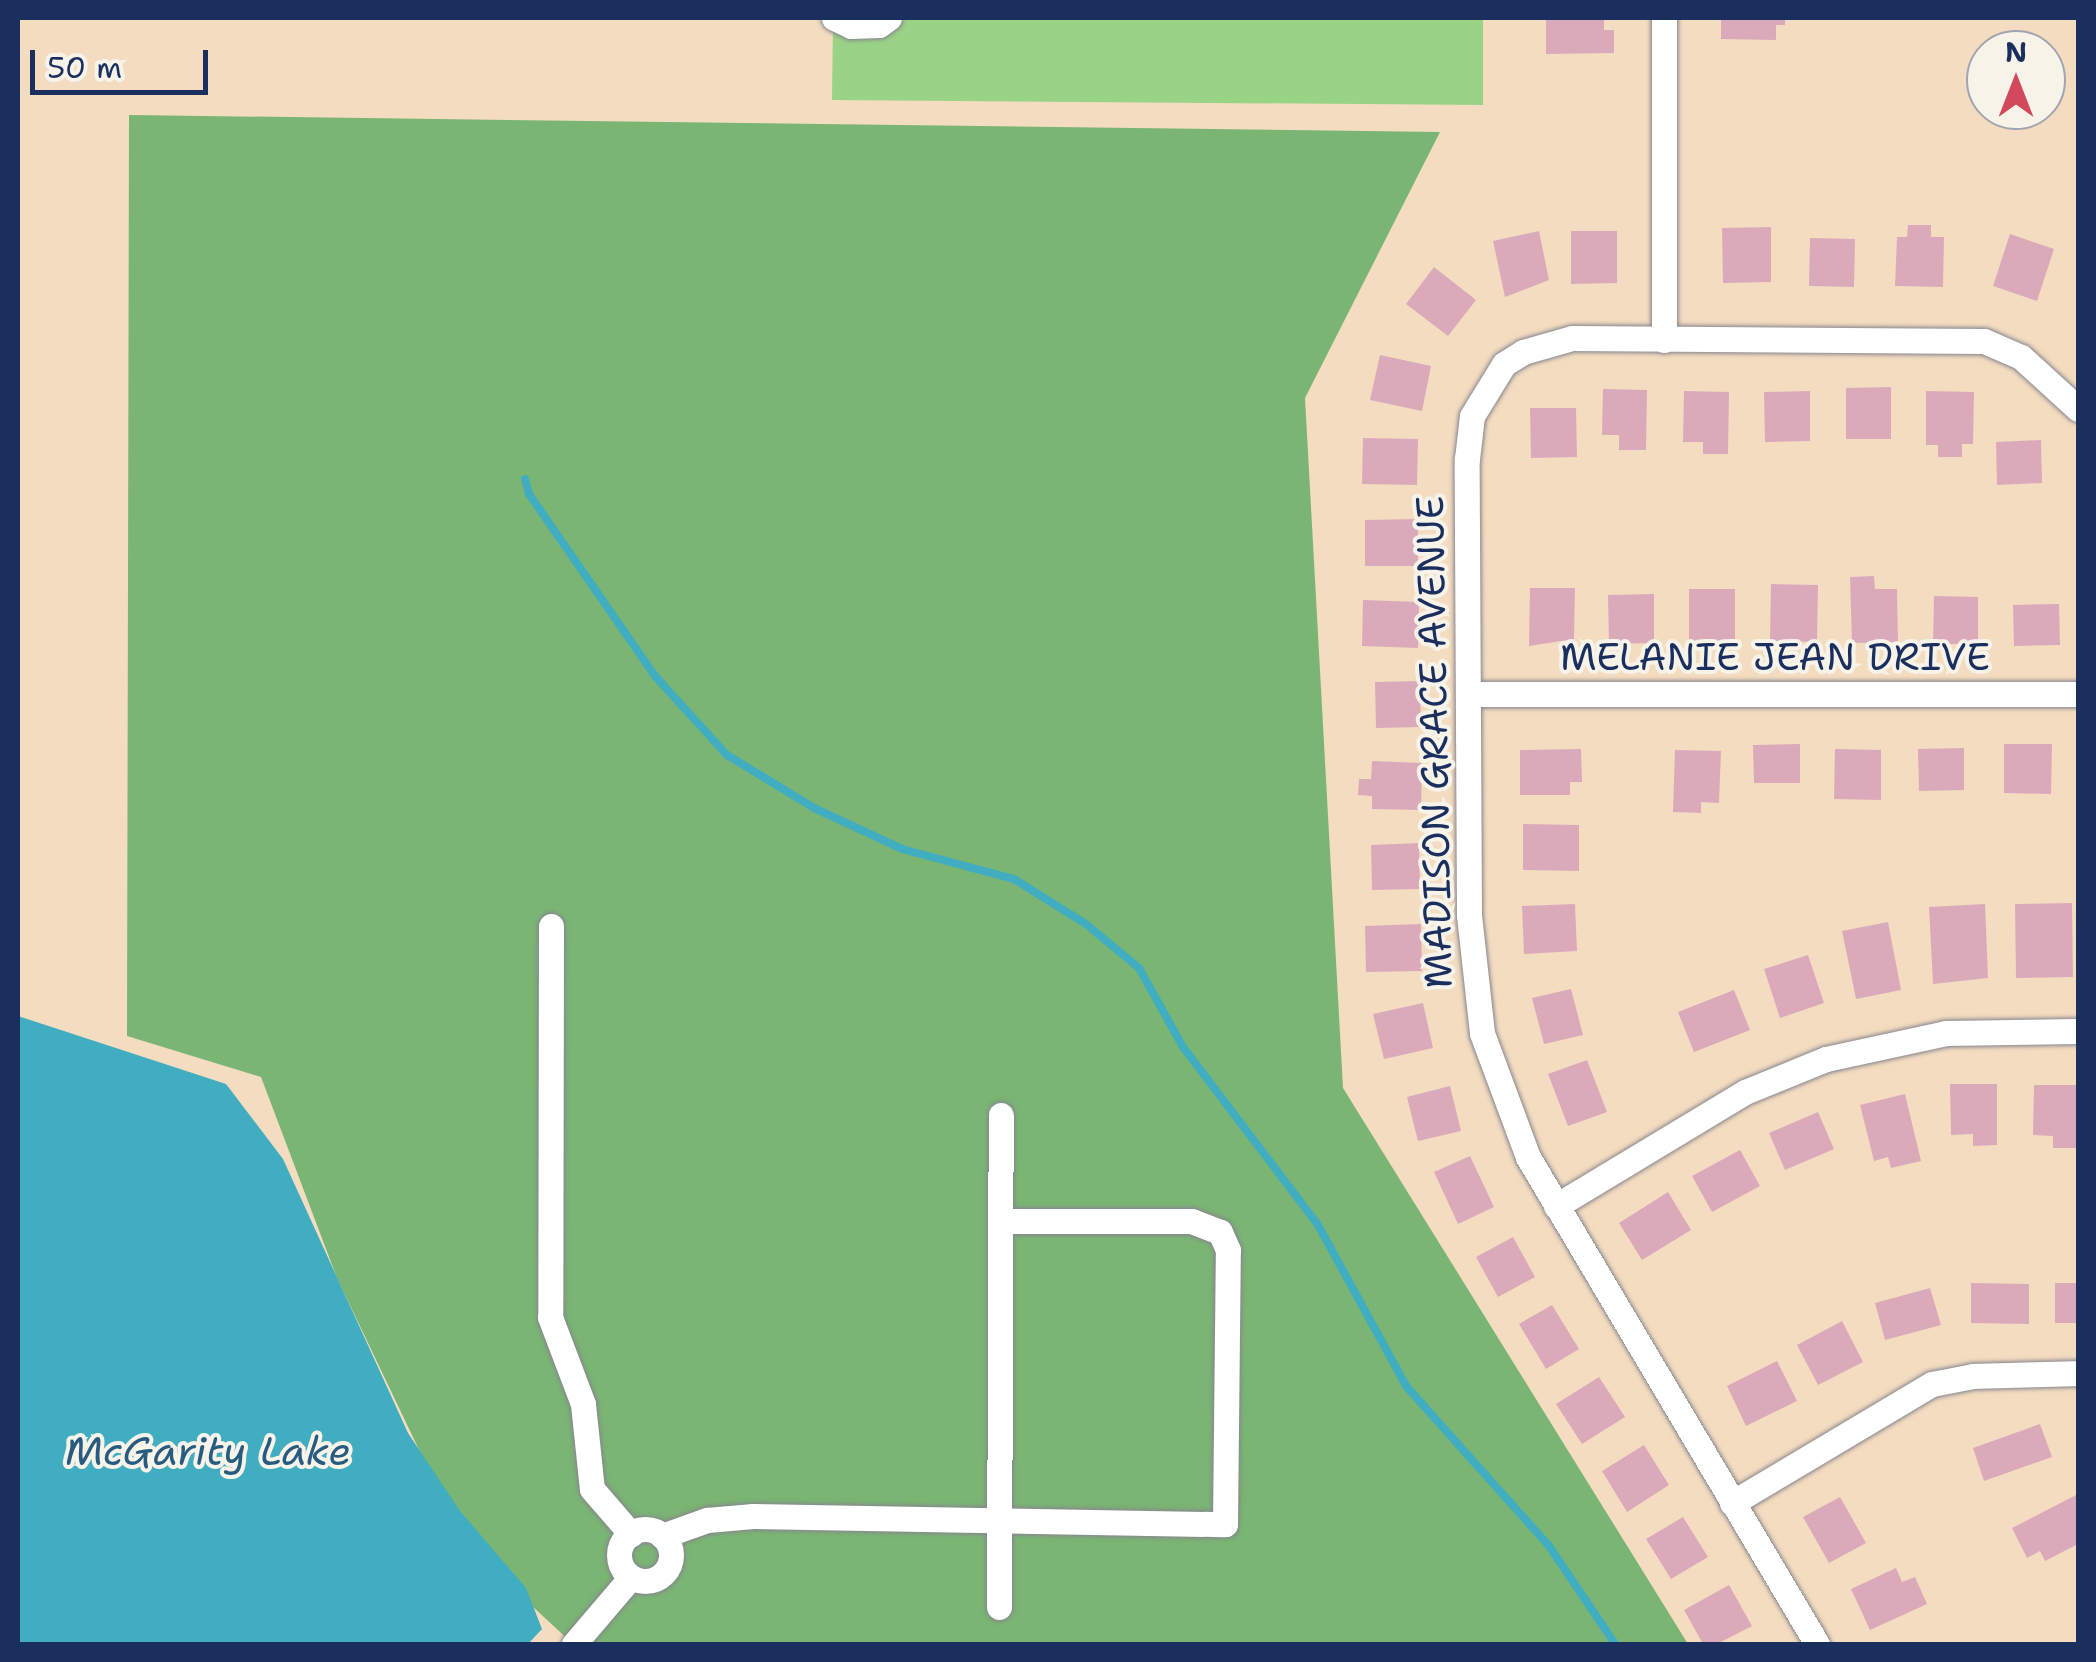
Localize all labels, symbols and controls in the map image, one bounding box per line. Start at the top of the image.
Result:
scale bar [35,30,212,92]
north arrow [1966,30,2066,130]
text: N [2005,33,2027,71]
text: 50 m [47,47,122,88]
street label: MADISON GRACE AVENUE [1407,495,1461,989]
street label: MELANIE JEAN DRIVE [1560,634,1990,680]
water label: McGarity Lake [65,1427,351,1475]

